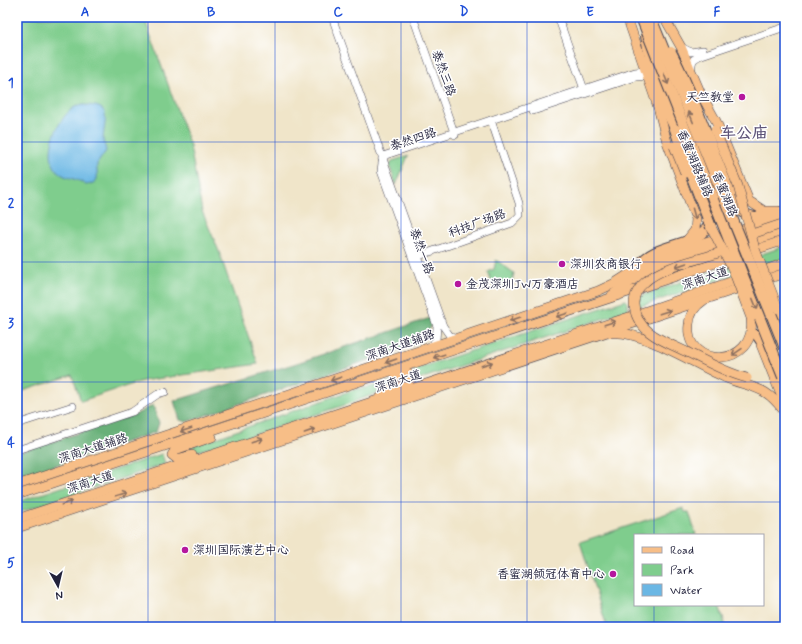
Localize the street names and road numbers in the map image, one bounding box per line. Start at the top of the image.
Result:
street label: 泰然三路 [427,48,459,99]
street label: 泰然四路 [388,125,439,155]
street label: 香蜜湖路辅路 [673,127,716,200]
street label: 香蜜湖路 [708,169,740,220]
street label: 科技广场路 [446,206,508,242]
street label: 泰然一路 [405,226,437,277]
street label: 深南大道 [680,264,731,294]
street label: 深南大道辅路 [364,327,437,365]
street label: 深南大道 [373,367,424,397]
street label: 深南大道辅路 [57,430,130,468]
street label: 深南大道 [65,468,116,498]

